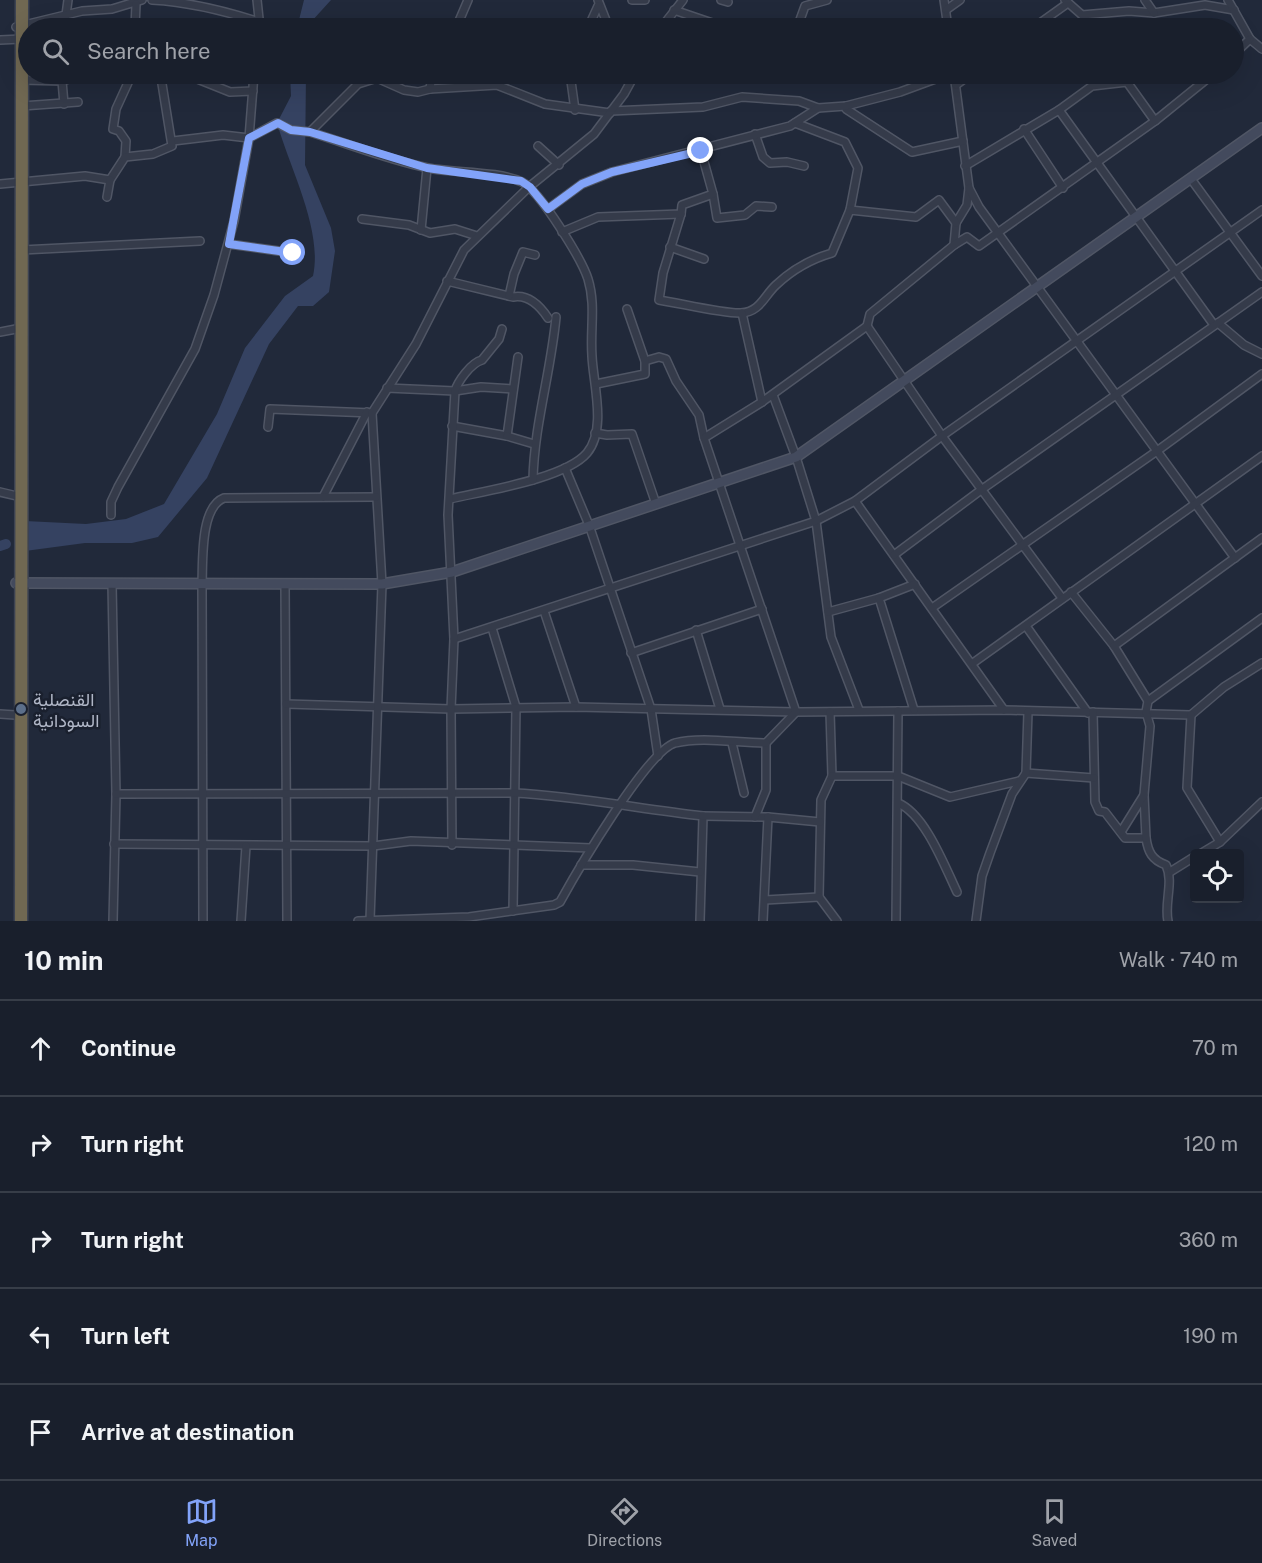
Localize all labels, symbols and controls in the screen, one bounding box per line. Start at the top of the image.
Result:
search box [18,18,1244,84]
icon: search [39,35,72,68]
text: Search here [87,38,211,64]
route end [687,137,713,163]
route start [279,239,305,265]
place label: القنصلية السودانية [33,689,99,732]
marker: القنصلية السودانية [14,702,28,716]
map controls [1190,849,1244,903]
button: locate [1190,849,1244,903]
text: 10 min [24,945,103,976]
text: Walk · 740 m [1119,948,1238,972]
icon: ahead [24,1032,57,1065]
text: Continue [81,1035,176,1061]
text: 70 m [1192,1036,1238,1060]
icon: right [24,1128,57,1161]
text: Turn right [81,1131,184,1157]
text: 120 m [1184,1132,1238,1156]
icon: right [24,1224,57,1257]
text: Turn right [81,1227,184,1253]
text: 360 m [1179,1228,1238,1252]
icon: left [24,1320,57,1353]
text: Turn left [81,1323,170,1349]
text: 190 m [1183,1324,1238,1348]
icon: arrive [24,1416,57,1449]
text: Arrive at destination [81,1419,294,1445]
tab: Map [185,1495,218,1550]
tab: Directions [587,1495,662,1550]
tab: Saved [1032,1495,1077,1550]

